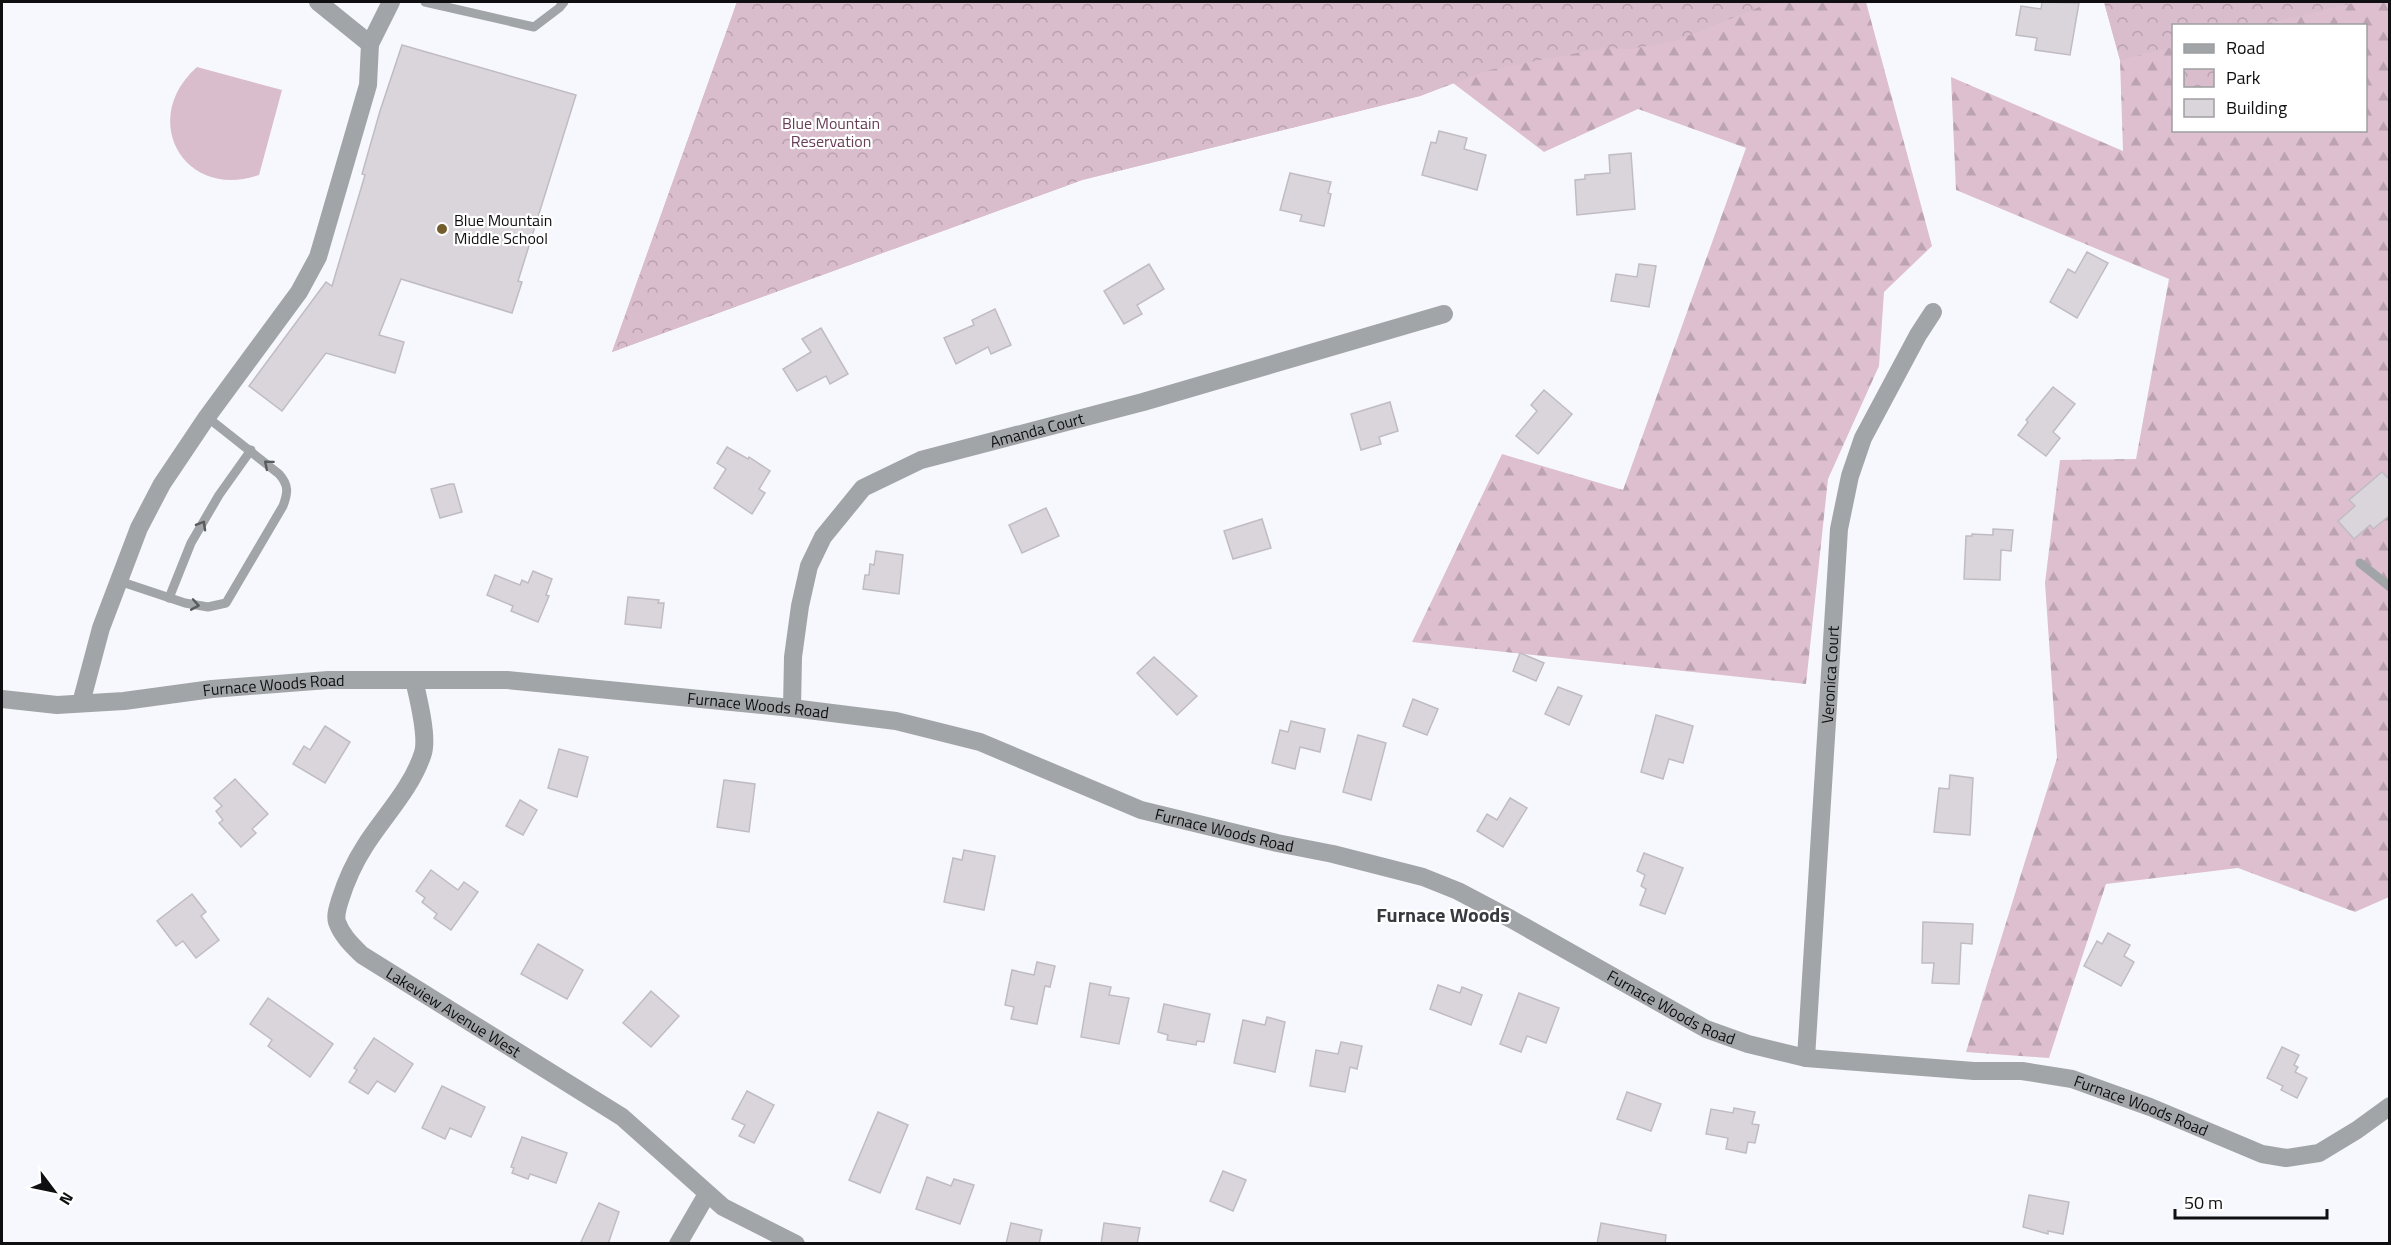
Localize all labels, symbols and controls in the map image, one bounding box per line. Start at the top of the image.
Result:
legend [2172,24,2367,132]
text: Road [2226,34,2265,61]
text: Park [2226,64,2261,91]
text: Building [2226,94,2287,121]
park label: Blue Mountain Reservation [782,111,880,153]
place label: Blue Mountain Middle School [454,208,552,250]
marker: Blue Mountain Middle School [435,222,449,236]
street label: Amanda Court [987,406,1087,454]
one-way arrow [264,461,275,472]
one-way arrow [194,521,206,531]
one-way arrow [189,598,199,611]
street label: Veronica Court [1815,625,1845,724]
street label: Furnace Woods Road [201,668,345,702]
street label: Furnace Woods Road [686,686,830,725]
street label: Furnace Woods Road [1152,802,1296,858]
district label: Furnace Woods [1376,899,1510,930]
street label: Lakeview Avenue West [382,961,526,1063]
street label: Furnace Woods Road [1603,964,1739,1051]
street label: Furnace Woods Road [2071,1069,2212,1142]
north arrow [24,1161,84,1221]
scale bar [2175,1182,2326,1220]
text: N [54,1188,80,1210]
text: 50 m [2184,1189,2223,1216]

